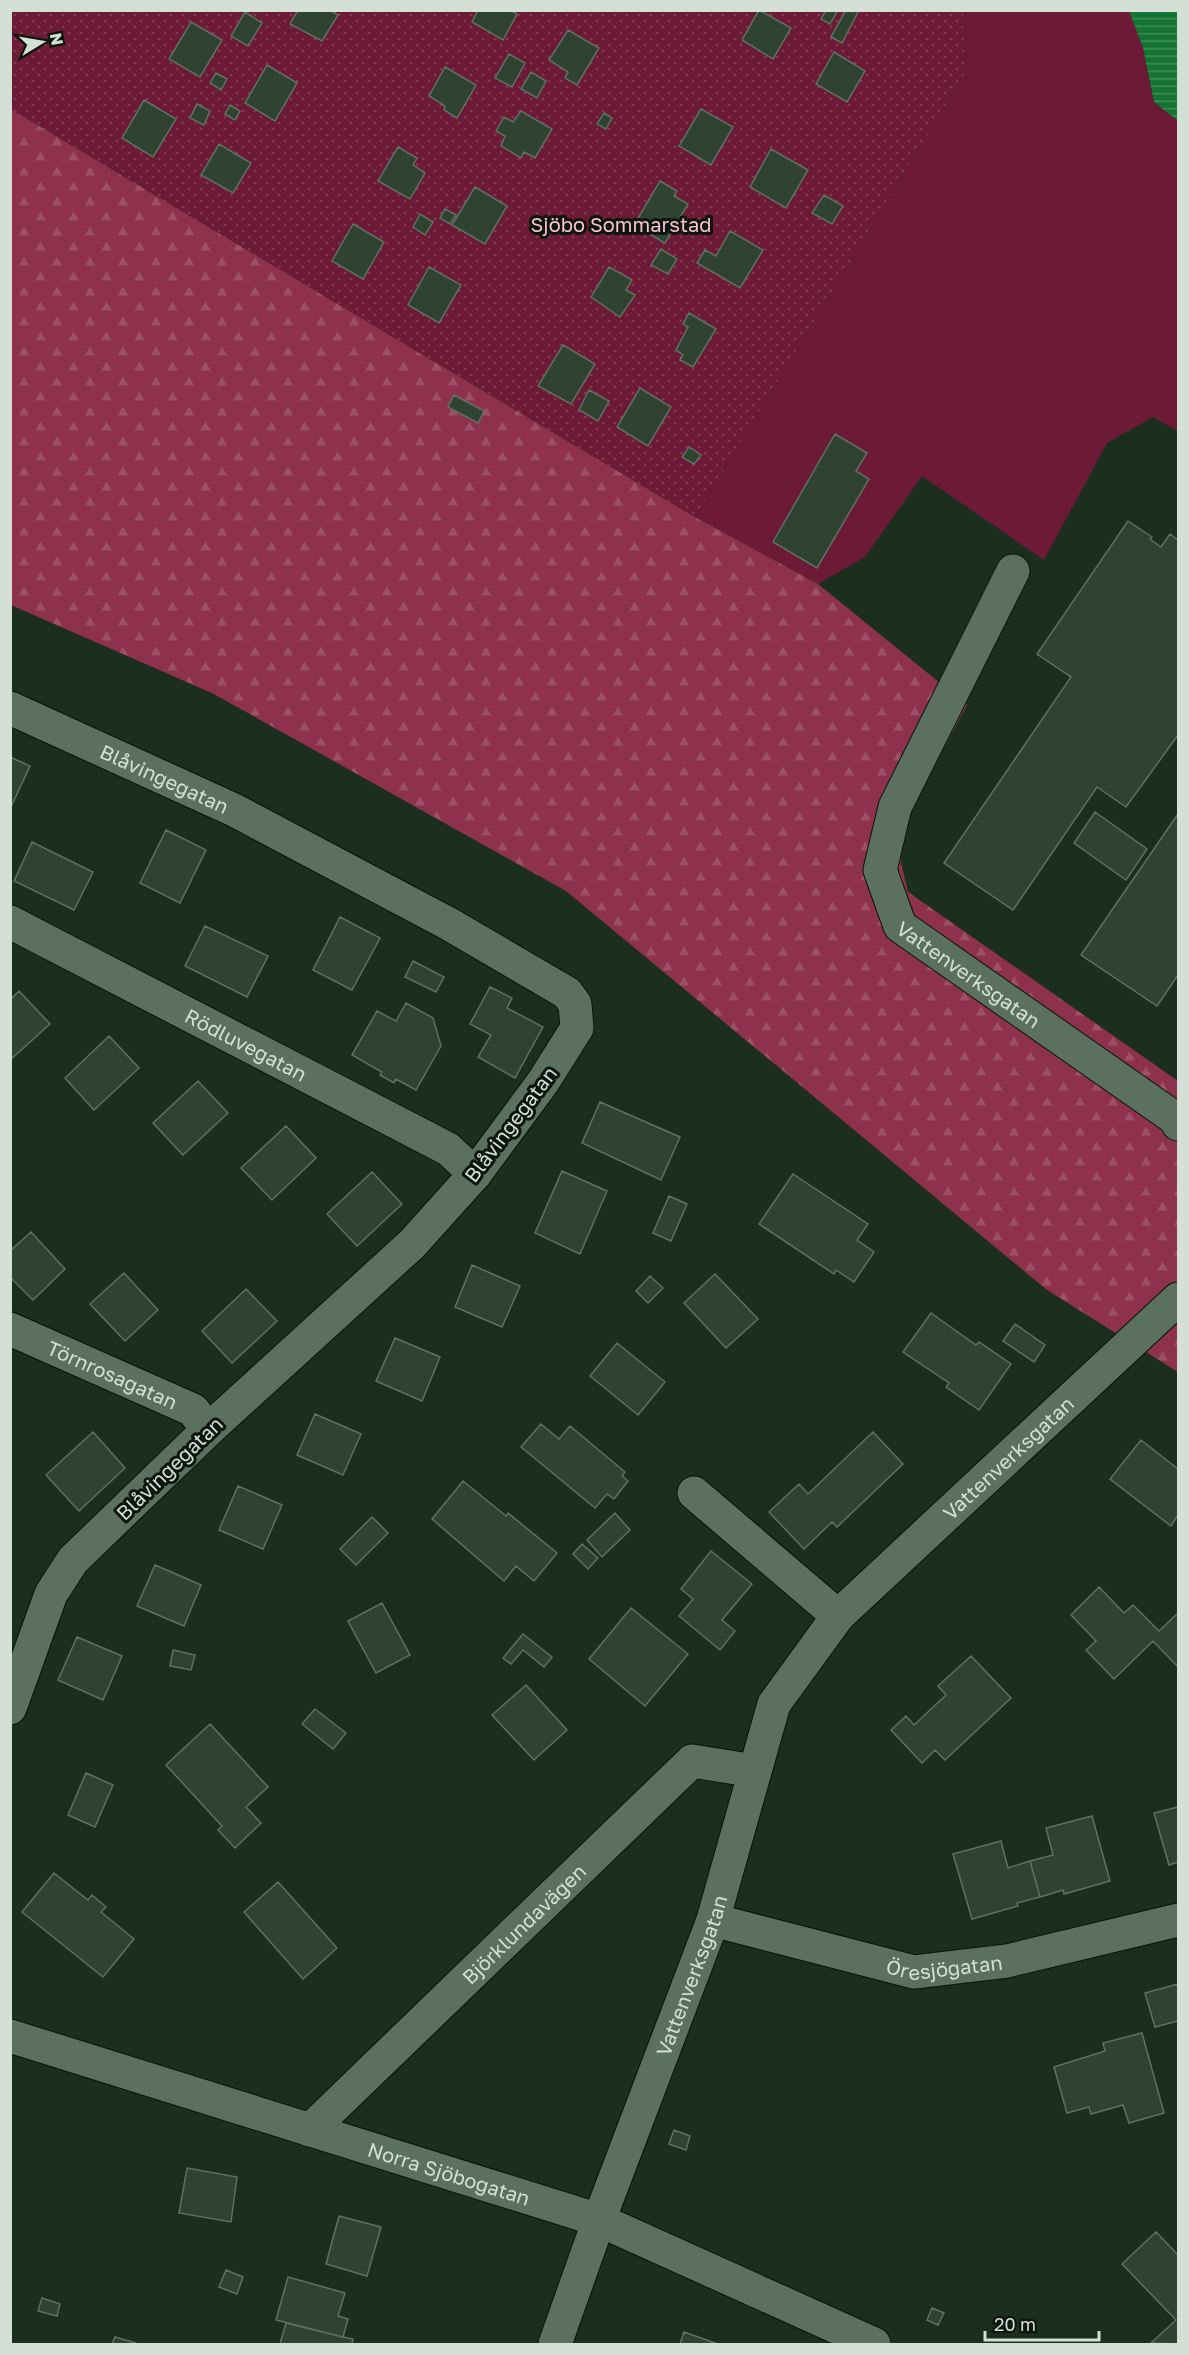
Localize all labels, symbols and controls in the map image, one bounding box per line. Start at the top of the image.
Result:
north arrow [12,12,72,72]
text: N [46,31,68,47]
park label: Sjöbo Sommarstad [531,212,711,236]
street label: Blåvingegatan [97,739,233,818]
street label: Vattenverksgatan [892,916,1045,1033]
street label: Rödluvegatan [181,1003,311,1086]
street label: Blåvingegatan [459,1061,561,1187]
street label: Törnrosagatan [44,1335,181,1414]
street label: Vattenverksgatan [938,1391,1078,1524]
street label: Blåvingegatan [111,1411,227,1525]
street label: Björklundavägen [457,1859,590,1989]
street label: Vattenverksgatan [650,1892,731,2059]
street label: Öresjögatan [884,1950,1004,1985]
street label: Norra Sjöbogatan [365,2137,533,2210]
scale bar [985,2304,1099,2342]
text: 20 m [994,2313,1036,2335]

